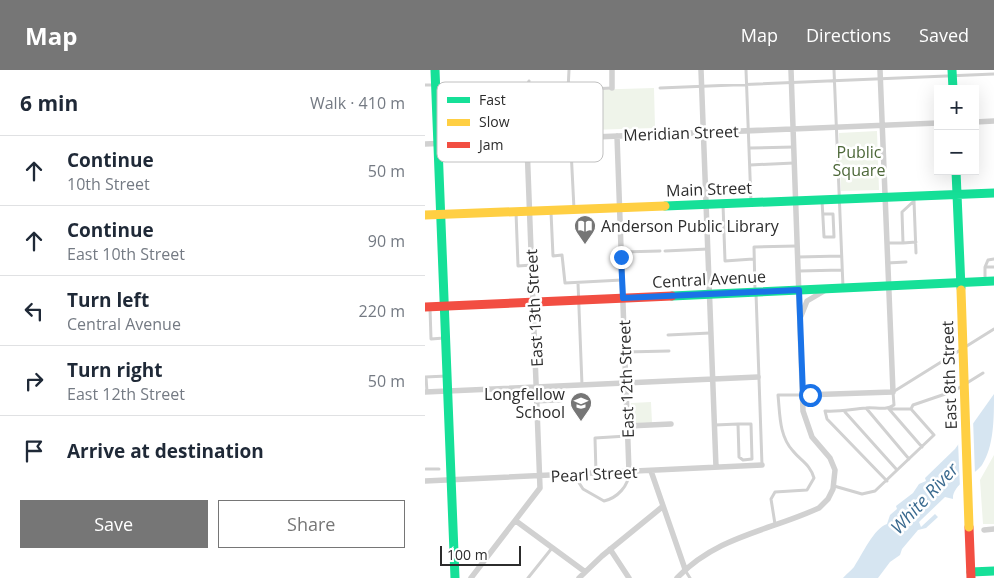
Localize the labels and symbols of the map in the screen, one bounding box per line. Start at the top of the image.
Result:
legend [437,82,603,162]
text: Fast [479,90,506,109]
text: Slow [479,112,510,131]
street label: Meridian Street [623,120,739,146]
text: Jam [477,135,504,154]
park label: Public Square [833,141,885,181]
street label: Main Street [666,176,753,201]
library icon: Anderson Public Library [573,214,597,245]
place label: Anderson Public Library [601,215,780,237]
route end [610,246,633,269]
street label: East 13th Street [520,248,548,367]
street label: Central Avenue [652,265,766,293]
street label: East 12th Street [613,319,639,438]
street label: East 8th Street [936,320,962,430]
place label: Longfellow School [484,383,566,423]
route start [799,384,822,407]
school or university icon: Longfellow School [569,391,593,422]
water label: White River [885,457,964,539]
street label: Pearl Street [550,461,638,487]
scale bar [440,543,521,566]

